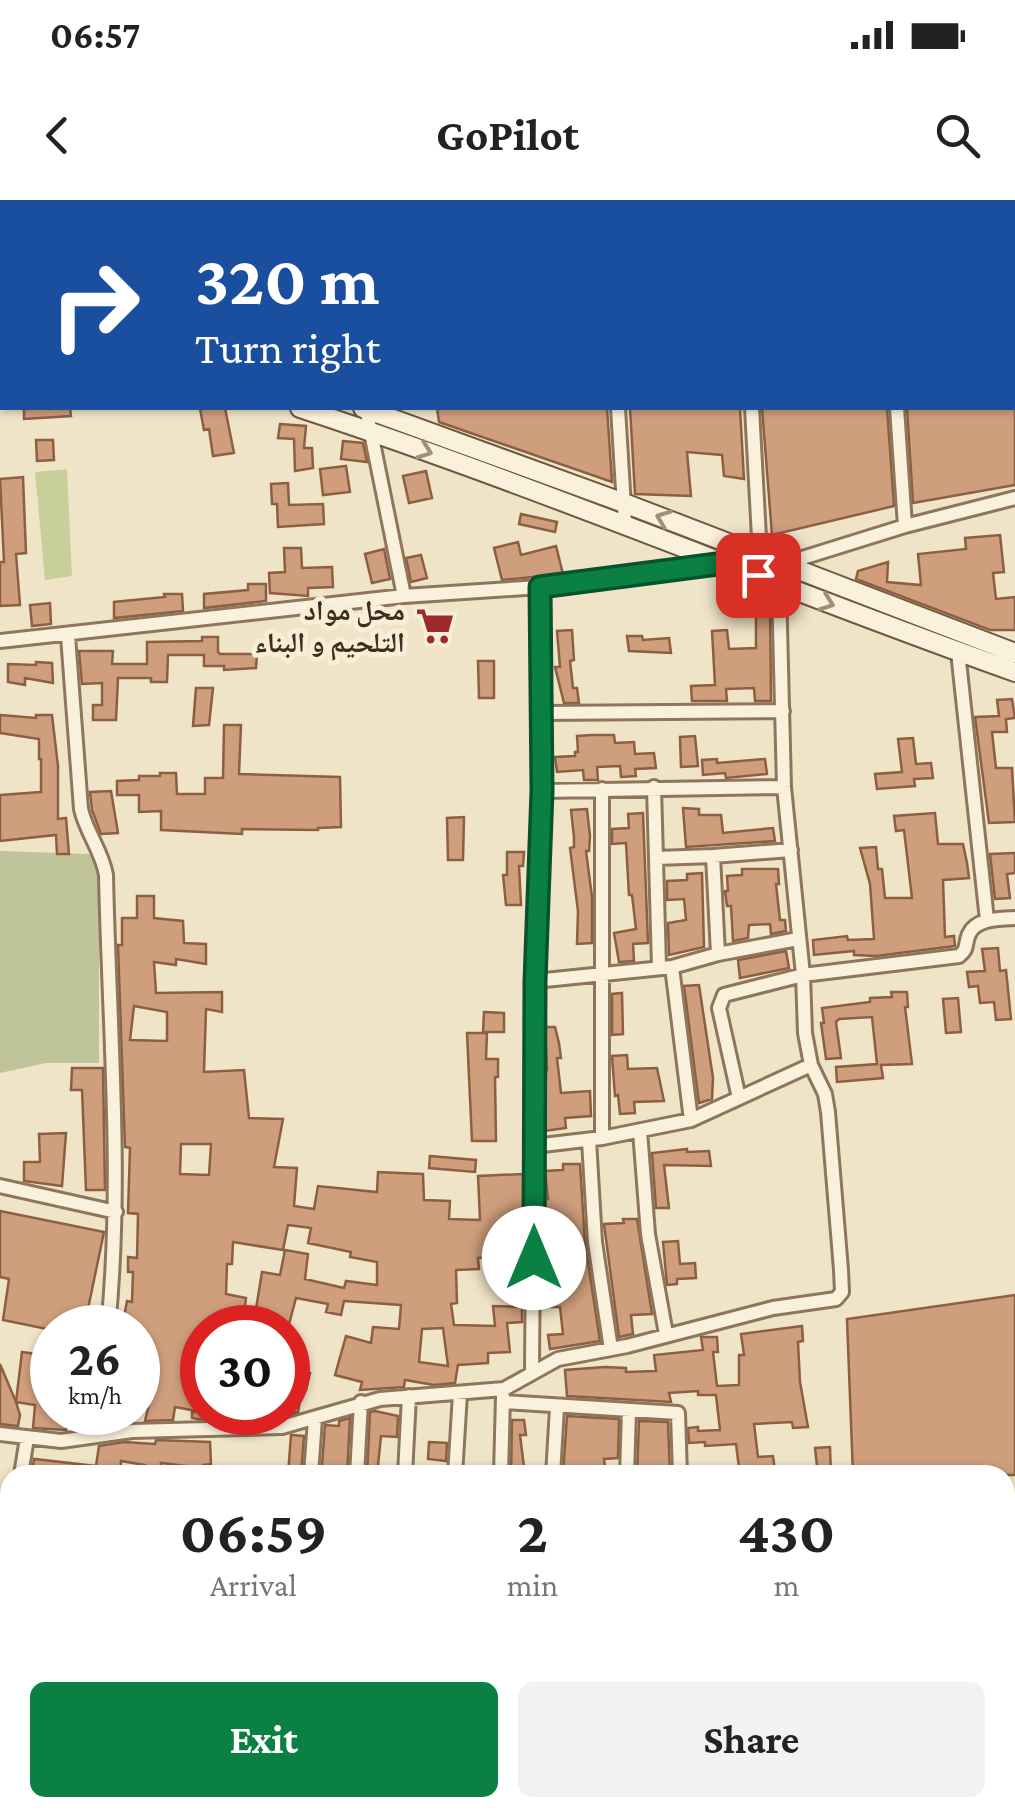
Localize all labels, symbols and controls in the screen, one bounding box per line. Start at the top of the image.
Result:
text: 06:57 [50,14,141,56]
icon: back [30,108,85,163]
icon: search [930,108,985,163]
text: GoPilot [436,110,579,160]
icon: right [30,240,160,370]
text: 320 m [195,241,379,319]
text: Turn right [195,323,380,373]
one-way arrow [415,439,433,459]
one-way arrow [655,509,672,530]
pin [716,533,801,618]
icon: arrive [731,548,786,603]
one-way arrow [817,591,834,612]
place label: محل مواد التلحيم و البناء [254,595,405,661]
supermarket icon: محل مواد التلحيم و البناء [414,605,456,647]
position arrow [482,1206,586,1310]
speed limit sign: 30 [180,1305,310,1435]
text: 26 [69,1330,121,1386]
text: km/h [68,1382,122,1409]
text: 06:59 [180,1498,327,1565]
text: 2 [517,1498,548,1565]
text: 430 [738,1498,835,1565]
text: Arrival [210,1567,297,1603]
text: min [507,1567,558,1603]
text: m [774,1567,799,1603]
button: Exit [30,1682,498,1797]
button: Share [518,1682,985,1797]

